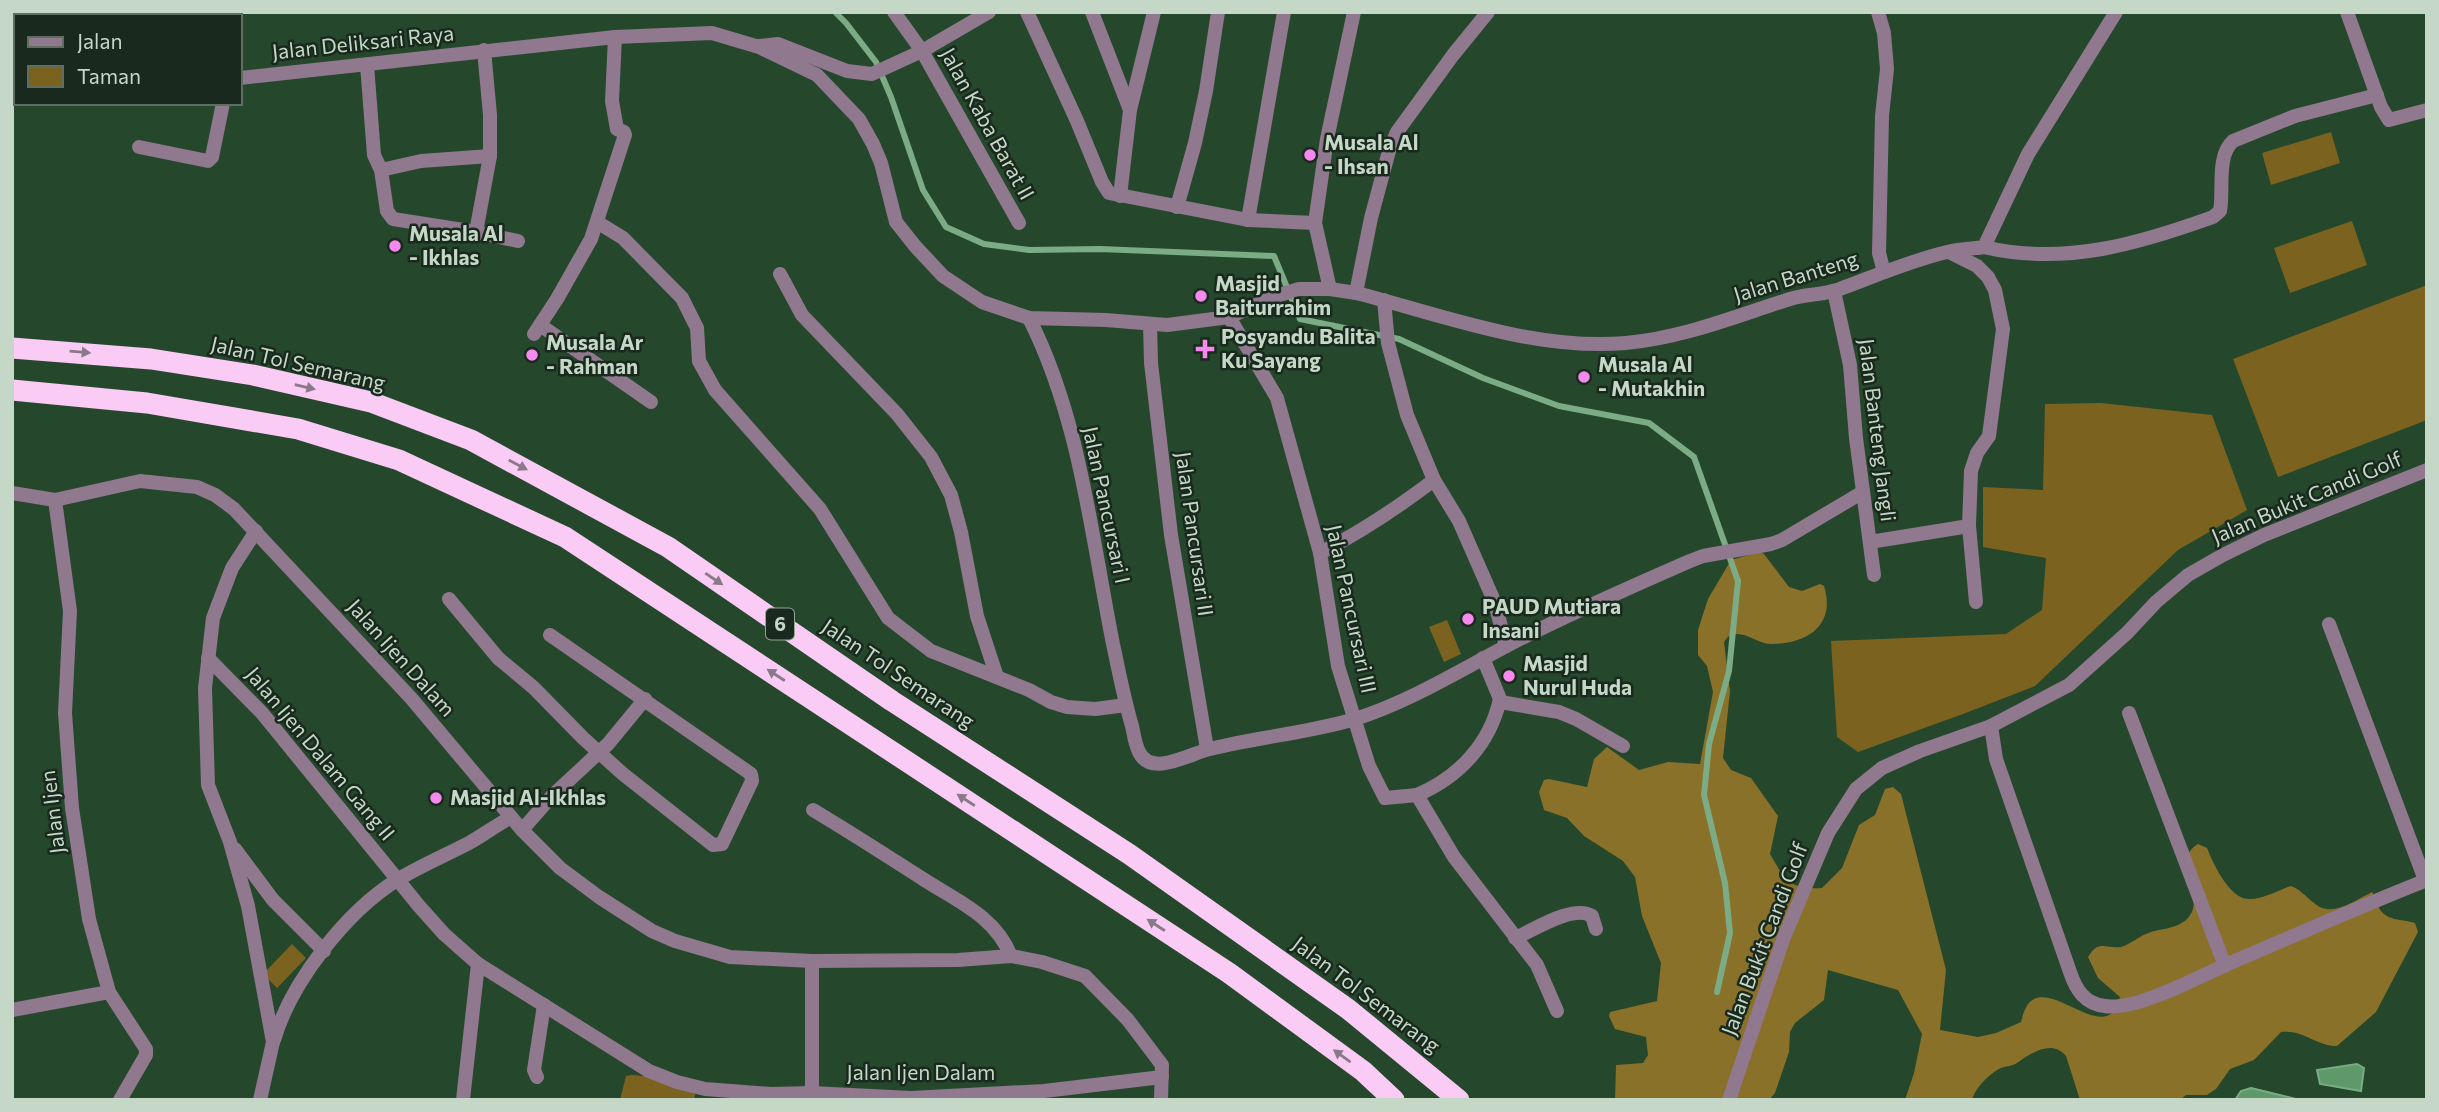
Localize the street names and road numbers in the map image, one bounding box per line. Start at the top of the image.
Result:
street label: Jalan Deliksari Raya [271,20,455,63]
street label: Jalan Kaba Barat II [936,43,1040,204]
street label: Jalan Banteng [1730,245,1861,306]
street label: Jalan Tol Semarang [209,330,388,395]
street label: Jalan Banteng Jangli [1855,337,1902,523]
street label: Jalan Pancursari I [1079,424,1136,586]
street label: Jalan Bukit Candi Golf [2207,445,2406,548]
street label: Jalan Pancursari II [1172,450,1219,618]
street label: Jalan Pancursari III [1322,522,1383,695]
street label: Jalan Ijen Dalam [343,593,461,721]
road number: 6 [766,608,794,639]
street label: Jalan Tol Semarang [818,612,980,733]
street label: Jalan Ijen Dalam Gang II [241,661,401,845]
street label: Jalan Ijen [34,769,69,855]
street label: Jalan Bukit Candi Golf [1715,838,1812,1038]
street label: Jalan Tol Semarang [1288,930,1446,1057]
street label: Jalan Ijen Dalam [847,1059,995,1084]

